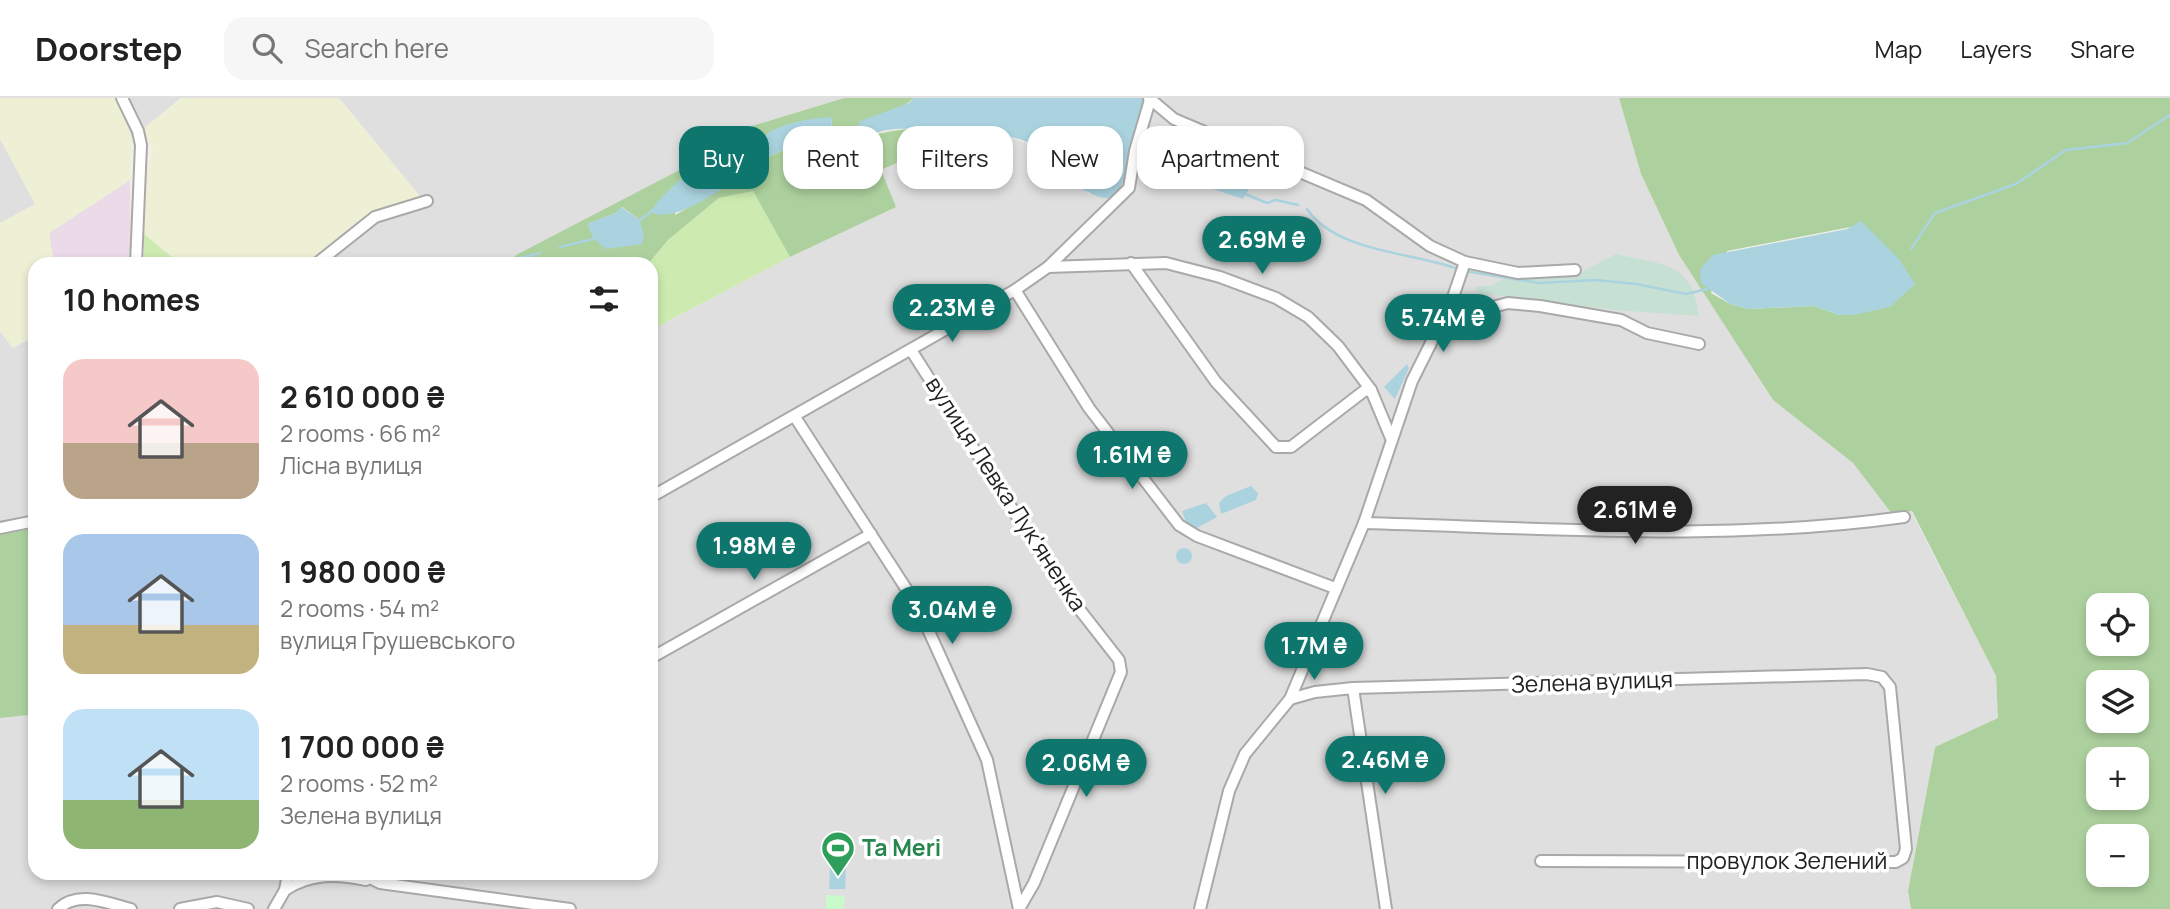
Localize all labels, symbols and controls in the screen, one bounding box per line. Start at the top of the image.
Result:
search box [224,17,714,80]
text: Doorstep [35,26,182,71]
icon: search [248,29,286,67]
text: Search here [304,30,449,66]
text: Map [1875,32,1922,65]
text: Layers [1960,32,2032,65]
text: Share [2070,32,2135,65]
chip: Buy [679,126,769,189]
chip: Rent [783,126,883,189]
chip: Filters [897,126,1013,189]
chip: New [1027,126,1123,189]
chip: Apartment [1137,126,1304,189]
pin: 2.69M ₴ [1197,216,1327,276]
text: 2.69M ₴ [1218,223,1306,255]
text: 10 homes [63,279,200,320]
icon: filters [585,280,623,318]
pin: 2.23M ₴ [887,285,1017,344]
text: 2.23M ₴ [909,291,995,323]
pin: 5.74M ₴ [1378,294,1508,354]
text: 5.74M ₴ [1401,301,1485,333]
street label: вулиця Левка Лук'яненка [919,370,1095,617]
text: 2 610 000 ₴ [280,376,445,417]
icon: home [119,387,203,471]
text: 2 rooms · 66 m² [280,417,441,449]
pin: 1.61M ₴ [1067,432,1197,491]
text: 1.61M ₴ [1093,438,1171,470]
text: Лісна вулиця [280,449,422,481]
pin: 2.61M ₴ [1570,486,1700,546]
text: 2.61M ₴ [1593,493,1677,525]
pin: 1.98M ₴ [689,522,819,582]
text: 1.98M ₴ [712,529,796,561]
text: 1 980 000 ₴ [280,551,446,592]
icon: home [119,562,203,646]
pin: 3.04M ₴ [887,587,1017,646]
text: 2 rooms · 54 m² [280,592,439,624]
text: 3.04M ₴ [908,593,996,625]
map controls [2086,593,2149,887]
button: locate [2086,593,2149,656]
pin: 1.7M ₴ [1257,622,1371,682]
text: вулиця Грушевського [280,624,515,656]
text: 1.7M ₴ [1280,629,1348,661]
street label: Зелена вулиця [1510,662,1673,700]
button: layers [2086,670,2149,733]
text: 1 700 000 ₴ [280,726,445,767]
pin: 2.46M ₴ [1320,736,1450,796]
icon: home [119,737,203,821]
pin: 2.06M ₴ [1021,740,1151,799]
text: 2.46M ₴ [1341,743,1429,775]
text: 2.06M ₴ [1042,746,1130,778]
button: + [2086,747,2149,810]
text: 2 rooms · 52 m² [280,767,438,799]
text: Зелена вулиця [280,799,442,831]
button: − [2086,824,2149,887]
sports icon: Ta Meri [819,829,857,878]
place label: Ta Meri [862,831,941,863]
street label: провулок Зелений [1687,844,1887,876]

